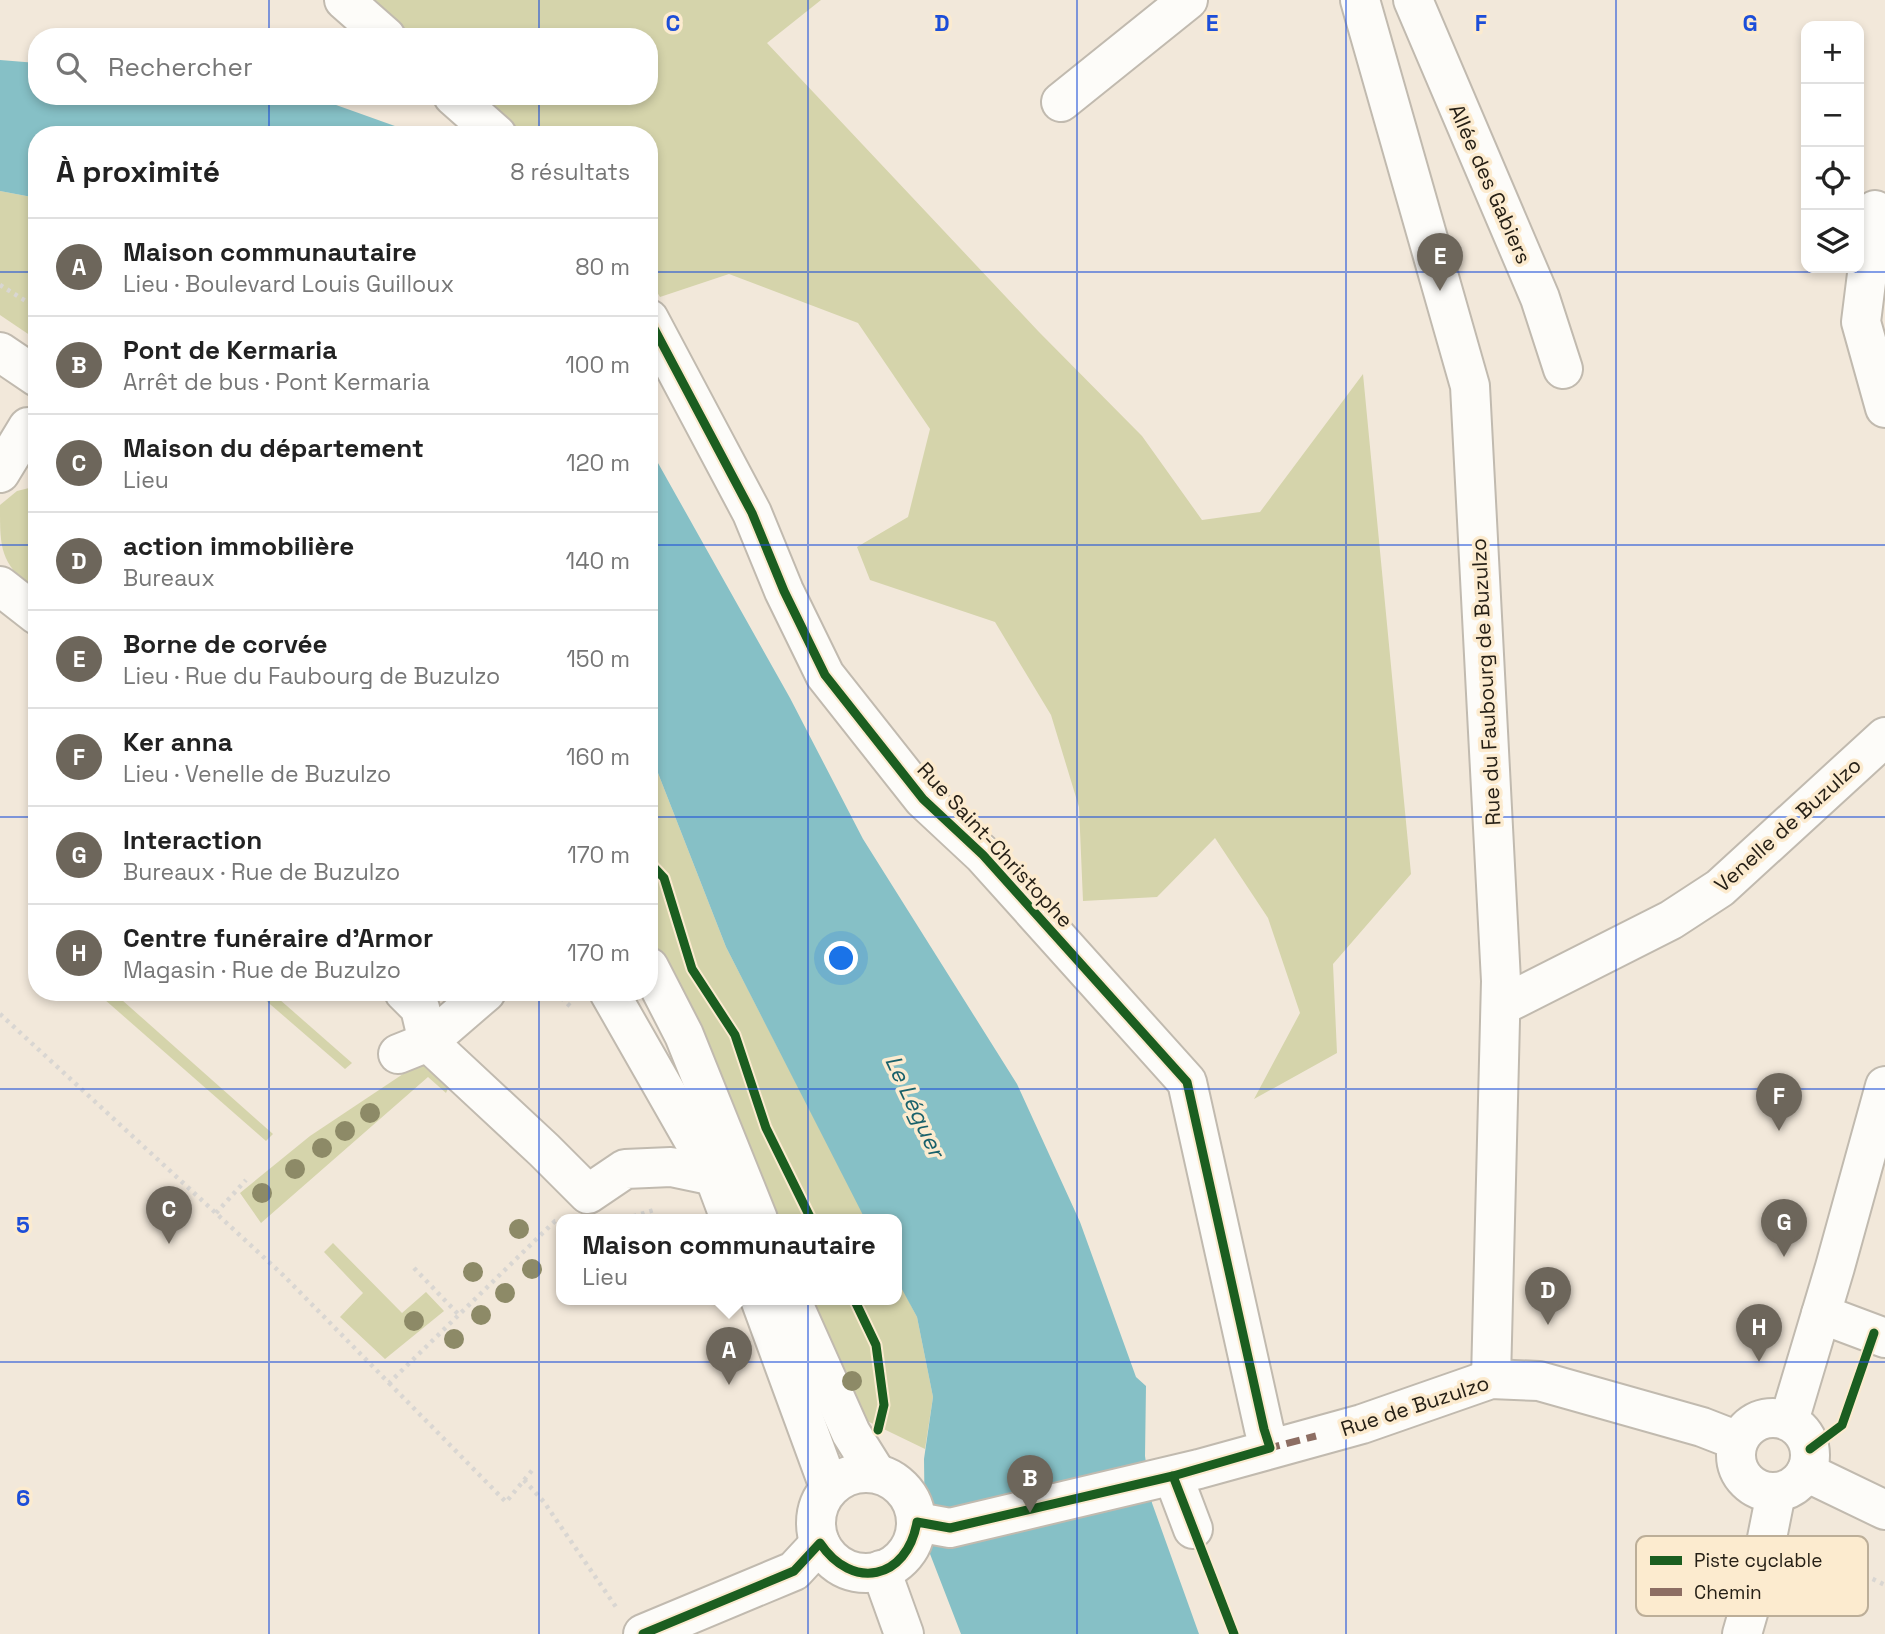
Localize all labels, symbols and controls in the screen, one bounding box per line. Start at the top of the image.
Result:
text: C [666,8,680,38]
text: D [934,8,950,38]
text: E [1206,8,1218,38]
text: F [1475,8,1487,38]
text: G [1742,8,1758,38]
map controls [1801,21,1864,273]
button: + [1801,21,1864,84]
search box [28,28,658,105]
icon: search [52,48,90,86]
text: Rechercher [108,50,253,84]
button: − [1801,84,1864,147]
street label: Allée des Gabiers [1443,100,1538,268]
button: locate [1801,147,1864,210]
text: À proximité [56,152,220,191]
text: 8 résultats [510,157,630,187]
button: layers [1801,210,1864,273]
pin: E [1417,233,1463,291]
text: Maison communautaire [123,235,417,269]
text: A [72,252,86,282]
text: 80 m [575,252,630,282]
text: Lieu · Boulevard Louis Guilloux [123,269,454,299]
text: Pont de Kermaria [123,333,337,367]
text: B [71,350,87,380]
text: 100 m [565,350,630,380]
text: Arrêt de bus · Pont Kermaria [123,367,430,397]
text: Maison du département [123,431,424,465]
text: C [72,448,86,478]
text: 120 m [566,448,630,478]
text: Lieu [123,465,169,495]
text: action immobilière [123,529,354,563]
street label: Rue du Faubourg de Buzulzo [1464,538,1507,826]
text: D [71,546,87,576]
text: 140 m [566,546,630,576]
text: Bureaux [123,563,215,593]
text: Borne de corvée [123,627,328,661]
text: E [73,644,85,674]
text: 150 m [566,644,630,674]
text: Lieu · Rue du Faubourg de Buzulzo [123,661,500,691]
text: Ker anna [123,725,233,759]
text: F [73,742,85,772]
text: 160 m [566,742,630,772]
street label: Venelle de Buzulzo [1709,751,1867,898]
street label: Rue Saint-Christophe [912,756,1079,933]
text: Lieu · Venelle de Buzulzo [123,759,391,789]
text: Interaction [123,823,262,857]
text: G [71,840,87,870]
text: 170 m [567,840,630,870]
text: Bureaux · Rue de Buzulzo [123,857,400,887]
text: Centre funéraire d'Armor [123,921,433,955]
text: H [71,938,87,968]
text: 170 m [567,938,630,968]
your location [824,941,858,975]
text: Magasin · Rue de Buzulzo [123,955,401,985]
water label: Le Léguer [878,1050,953,1164]
pin: F [1756,1073,1802,1131]
pin: C [146,1186,192,1244]
pin: G [1761,1199,1807,1257]
text: 5 [16,1210,30,1240]
popup [556,1214,902,1305]
text: Maison communautaire [582,1228,876,1262]
text: Lieu [582,1262,628,1292]
pin: D [1525,1267,1571,1325]
pin: H [1736,1304,1782,1362]
pin: A [706,1327,752,1385]
street label: Rue de Buzulzo [1337,1369,1492,1442]
pin: B [1007,1455,1053,1513]
text: 6 [16,1483,30,1513]
legend [1636,1536,1868,1616]
text: Piste cyclable [1694,1548,1822,1573]
text: Chemin [1694,1580,1762,1605]

